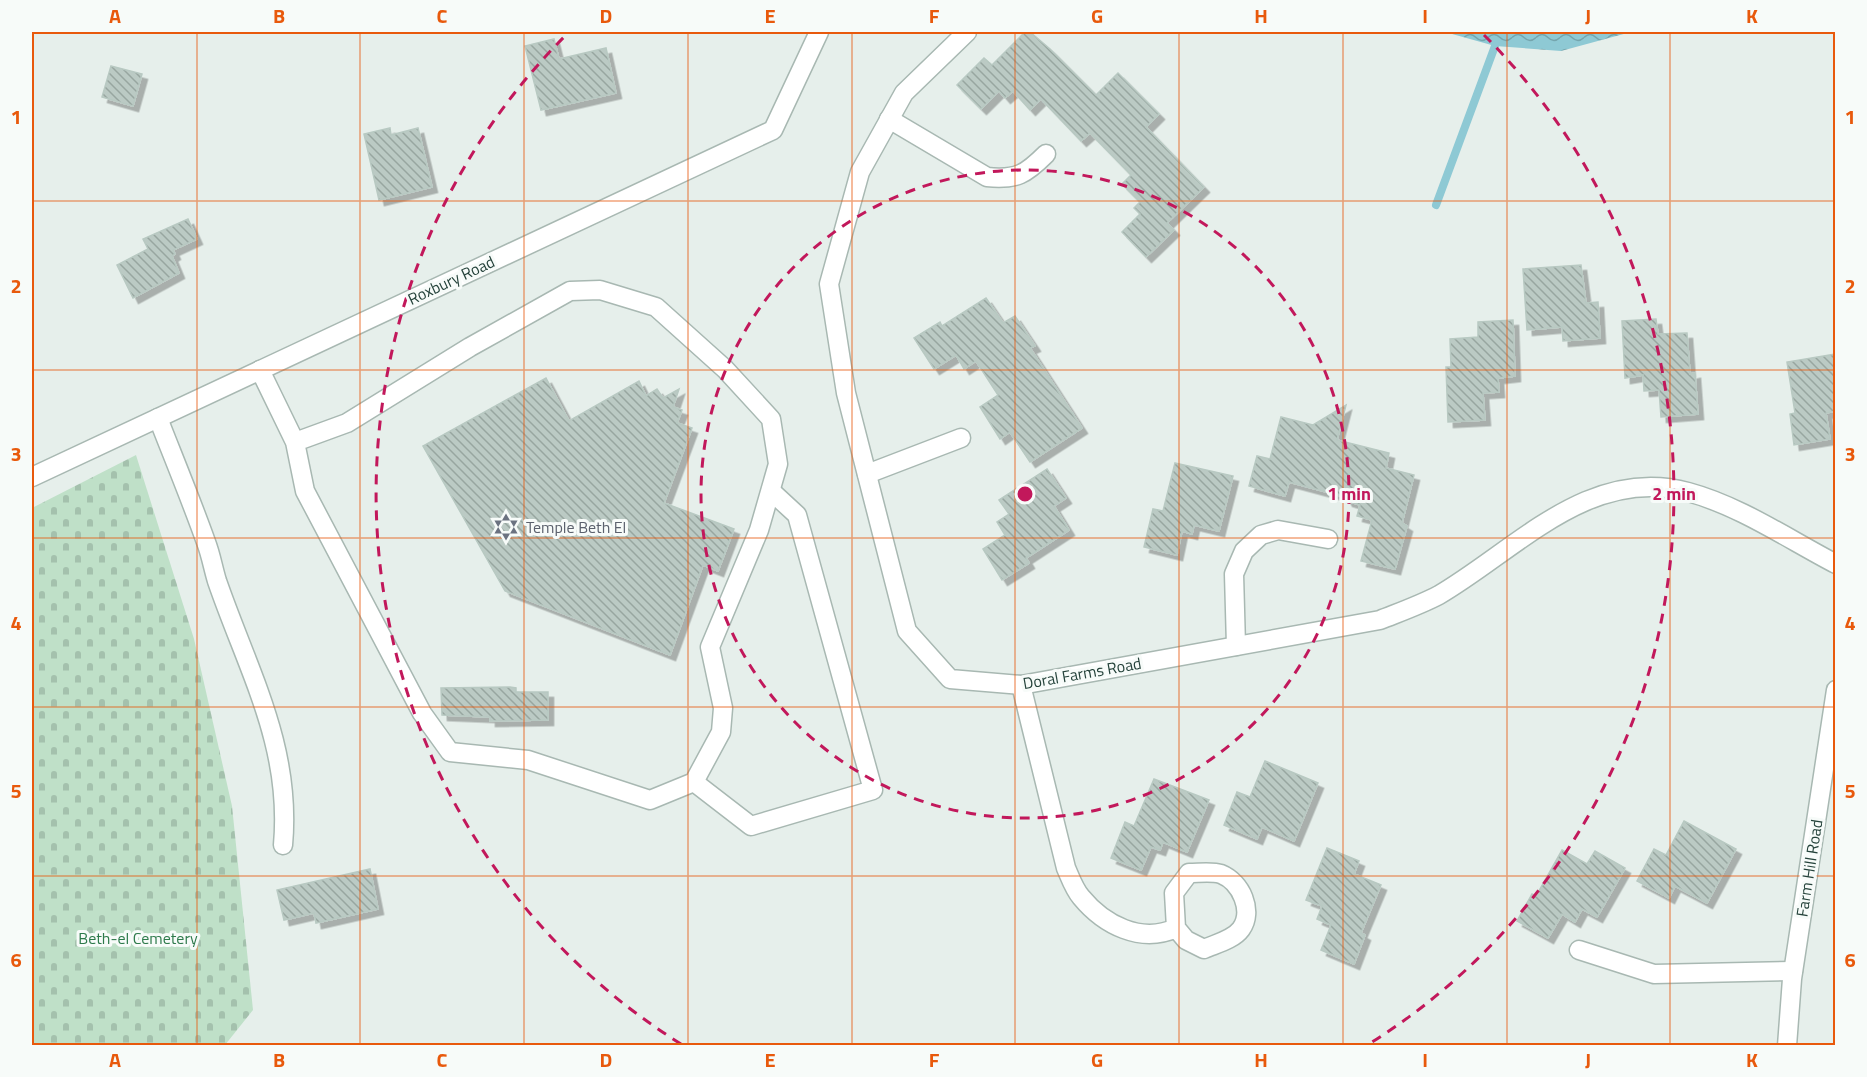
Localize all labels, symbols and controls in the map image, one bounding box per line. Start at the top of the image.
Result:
text: A [109,0,121,31]
text: B [273,0,285,31]
text: C [437,0,448,31]
text: D [600,0,612,31]
text: E [764,0,776,31]
text: F [929,0,940,31]
text: G [1091,0,1103,31]
text: H [1254,0,1268,31]
text: I [1422,0,1428,31]
text: J [1585,0,1591,31]
text: K [1746,0,1758,31]
text: 1 [10,101,22,132]
text: 1 [1844,101,1856,132]
street label: Roxbury Road [404,249,498,311]
text: 2 [10,270,22,301]
text: 2 [1844,270,1856,301]
text: 3 [10,438,22,469]
text: 3 [1844,438,1856,469]
text: 1 min [1327,480,1371,507]
text: 2 min [1652,480,1696,507]
centre of rings [1015,484,1035,504]
synagogue icon: Temple Beth El [491,512,521,542]
place label: Temple Beth El [526,515,626,539]
text: 4 [10,607,22,638]
text: 4 [1844,607,1856,638]
street label: Doral Farms Road [1021,651,1143,695]
text: 5 [10,775,22,806]
text: 5 [1844,775,1856,806]
street label: Farm Hill Road [1789,818,1829,918]
park label: Beth-el Cemetery [78,926,198,950]
text: 6 [10,944,22,975]
text: 6 [1844,944,1856,975]
text: A [109,1044,121,1075]
text: B [273,1044,285,1075]
text: C [437,1044,448,1075]
text: D [600,1044,612,1075]
text: E [764,1044,776,1075]
text: F [929,1044,940,1075]
text: G [1091,1044,1103,1075]
text: H [1254,1044,1268,1075]
text: I [1422,1044,1428,1075]
text: J [1585,1044,1591,1075]
text: K [1746,1044,1758,1075]

